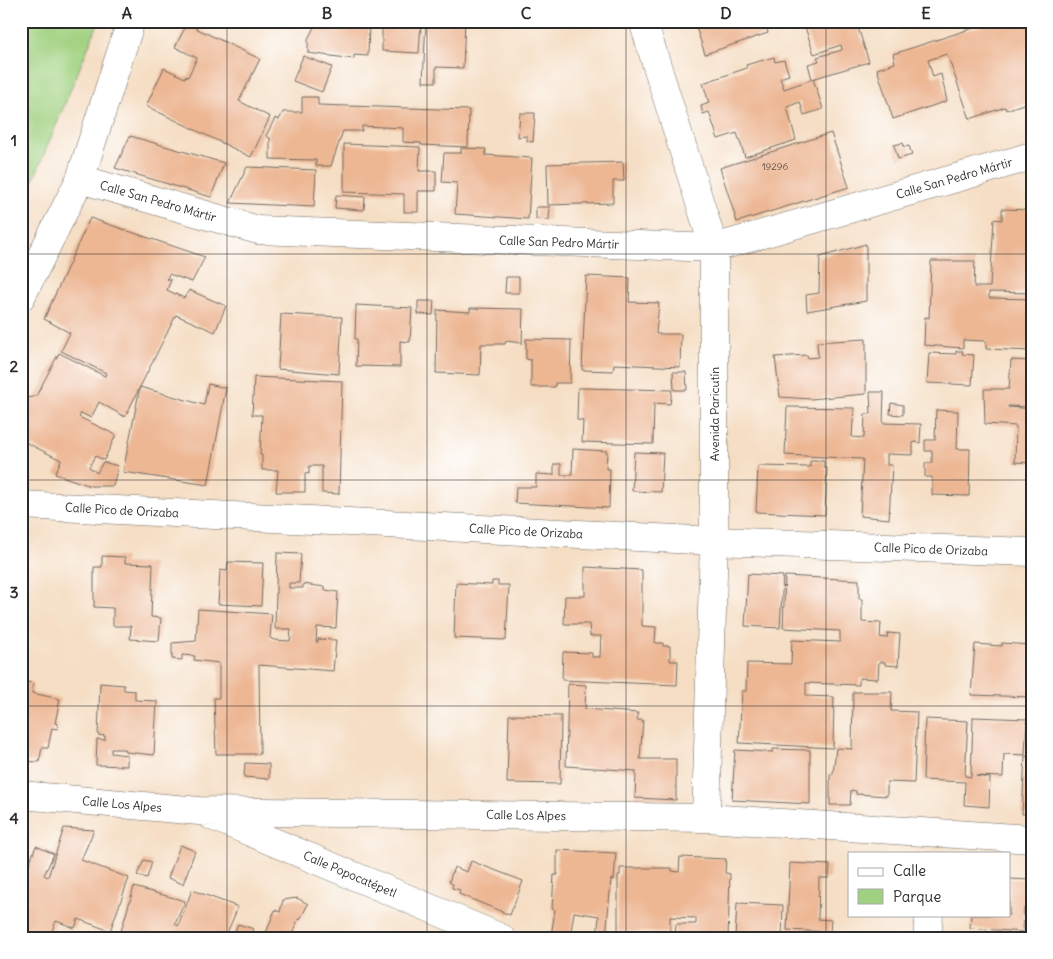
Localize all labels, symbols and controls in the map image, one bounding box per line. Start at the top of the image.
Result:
text: A [122,3,132,23]
text: B [322,3,333,23]
text: C [521,3,532,23]
text: D [720,3,732,23]
text: E [921,3,931,23]
text: 1 [11,130,17,150]
street label: Calle San Pedro Mártir [894,154,1014,202]
house number: 19296 [762,160,789,173]
street label: Calle San Pedro Mártir [98,177,218,225]
street label: Calle San Pedro Mártir [499,232,620,252]
text: 2 [10,356,19,376]
street label: Avenida Paricutín [707,367,722,461]
street label: Calle Pico de Orizaba [65,500,179,520]
street label: Calle Pico de Orizaba [469,521,583,541]
street label: Calle Pico de Orizaba [874,540,988,558]
text: 3 [9,582,19,602]
street label: Calle Los Alpes [82,793,162,815]
street label: Calle Los Alpes [486,807,566,823]
text: 4 [9,808,19,828]
street label: Calle Popocatépetl [301,848,399,900]
legend [848,852,1010,916]
text: Calle [893,861,926,880]
text: Parque [893,887,941,906]

